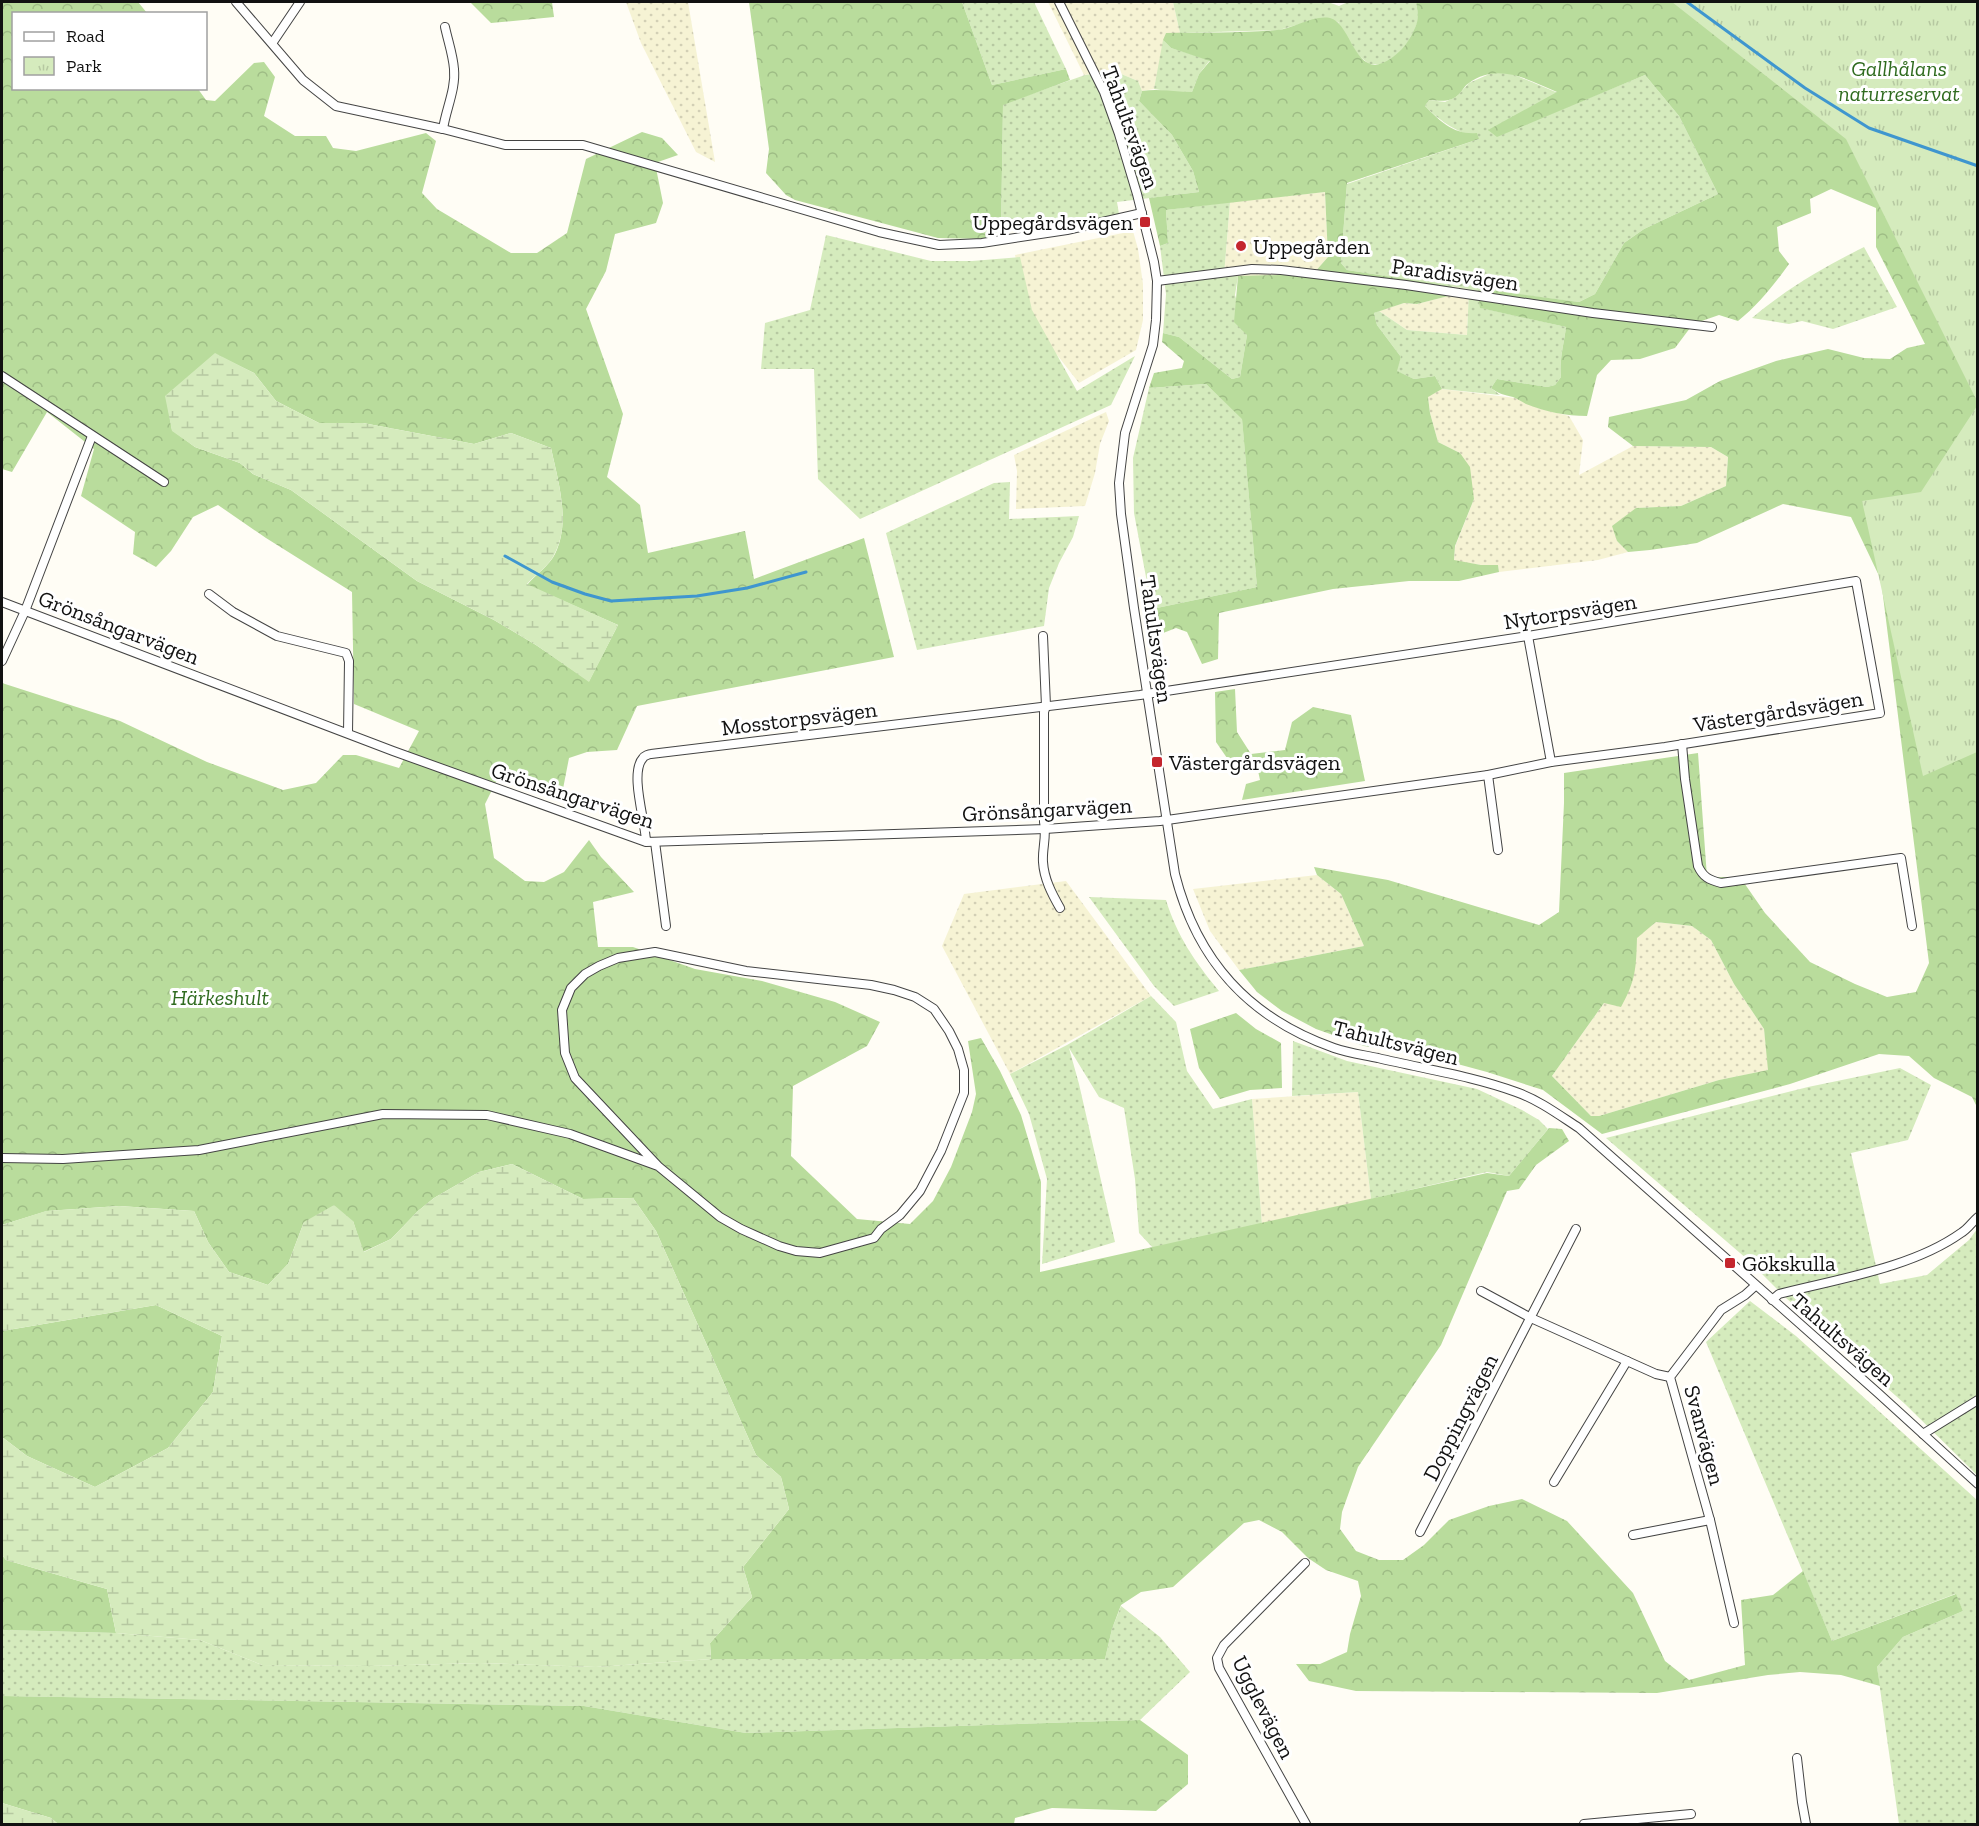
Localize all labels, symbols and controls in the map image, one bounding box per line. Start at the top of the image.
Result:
legend [12,12,207,90]
text: Road [66,25,105,47]
text: Park [66,55,102,77]
park label: Gallhålans naturreservat [1838,55,1960,107]
street label: Tahultsvägen [1096,62,1165,193]
place label: Uppegårdsvägen [973,209,1133,236]
marker: Uppegårdsvägen [1138,215,1152,229]
place label: Uppegården [1253,233,1370,260]
marker: Uppegården [1234,239,1248,253]
street label: Paradisvägen [1390,252,1520,297]
street label: Tahultsvägen [1134,573,1179,705]
street label: Grönsångarvägen [35,584,203,671]
street label: Nytorpsvägen [1502,588,1639,635]
street label: Västergårdsvägen [1690,685,1865,738]
street label: Mosstorpsvägen [720,696,879,741]
place label: Västergårdsvägen [1168,749,1341,776]
marker: Västergårdsvägen [1150,755,1164,769]
street label: Grönsångarvägen [488,756,658,835]
street label: Grönsångarvägen [961,792,1133,827]
park label: Härkeshult [171,984,269,1011]
street label: Tahultsvägen [1330,1014,1462,1071]
place label: Gökskulla [1742,1250,1836,1277]
marker: Gökskulla [1723,1256,1737,1270]
street label: Tahultsvägen [1785,1287,1900,1392]
street label: Doppingvägen [1417,1349,1504,1485]
street label: Svanvägen [1678,1382,1731,1488]
street label: Ugglevägen [1226,1651,1301,1764]

